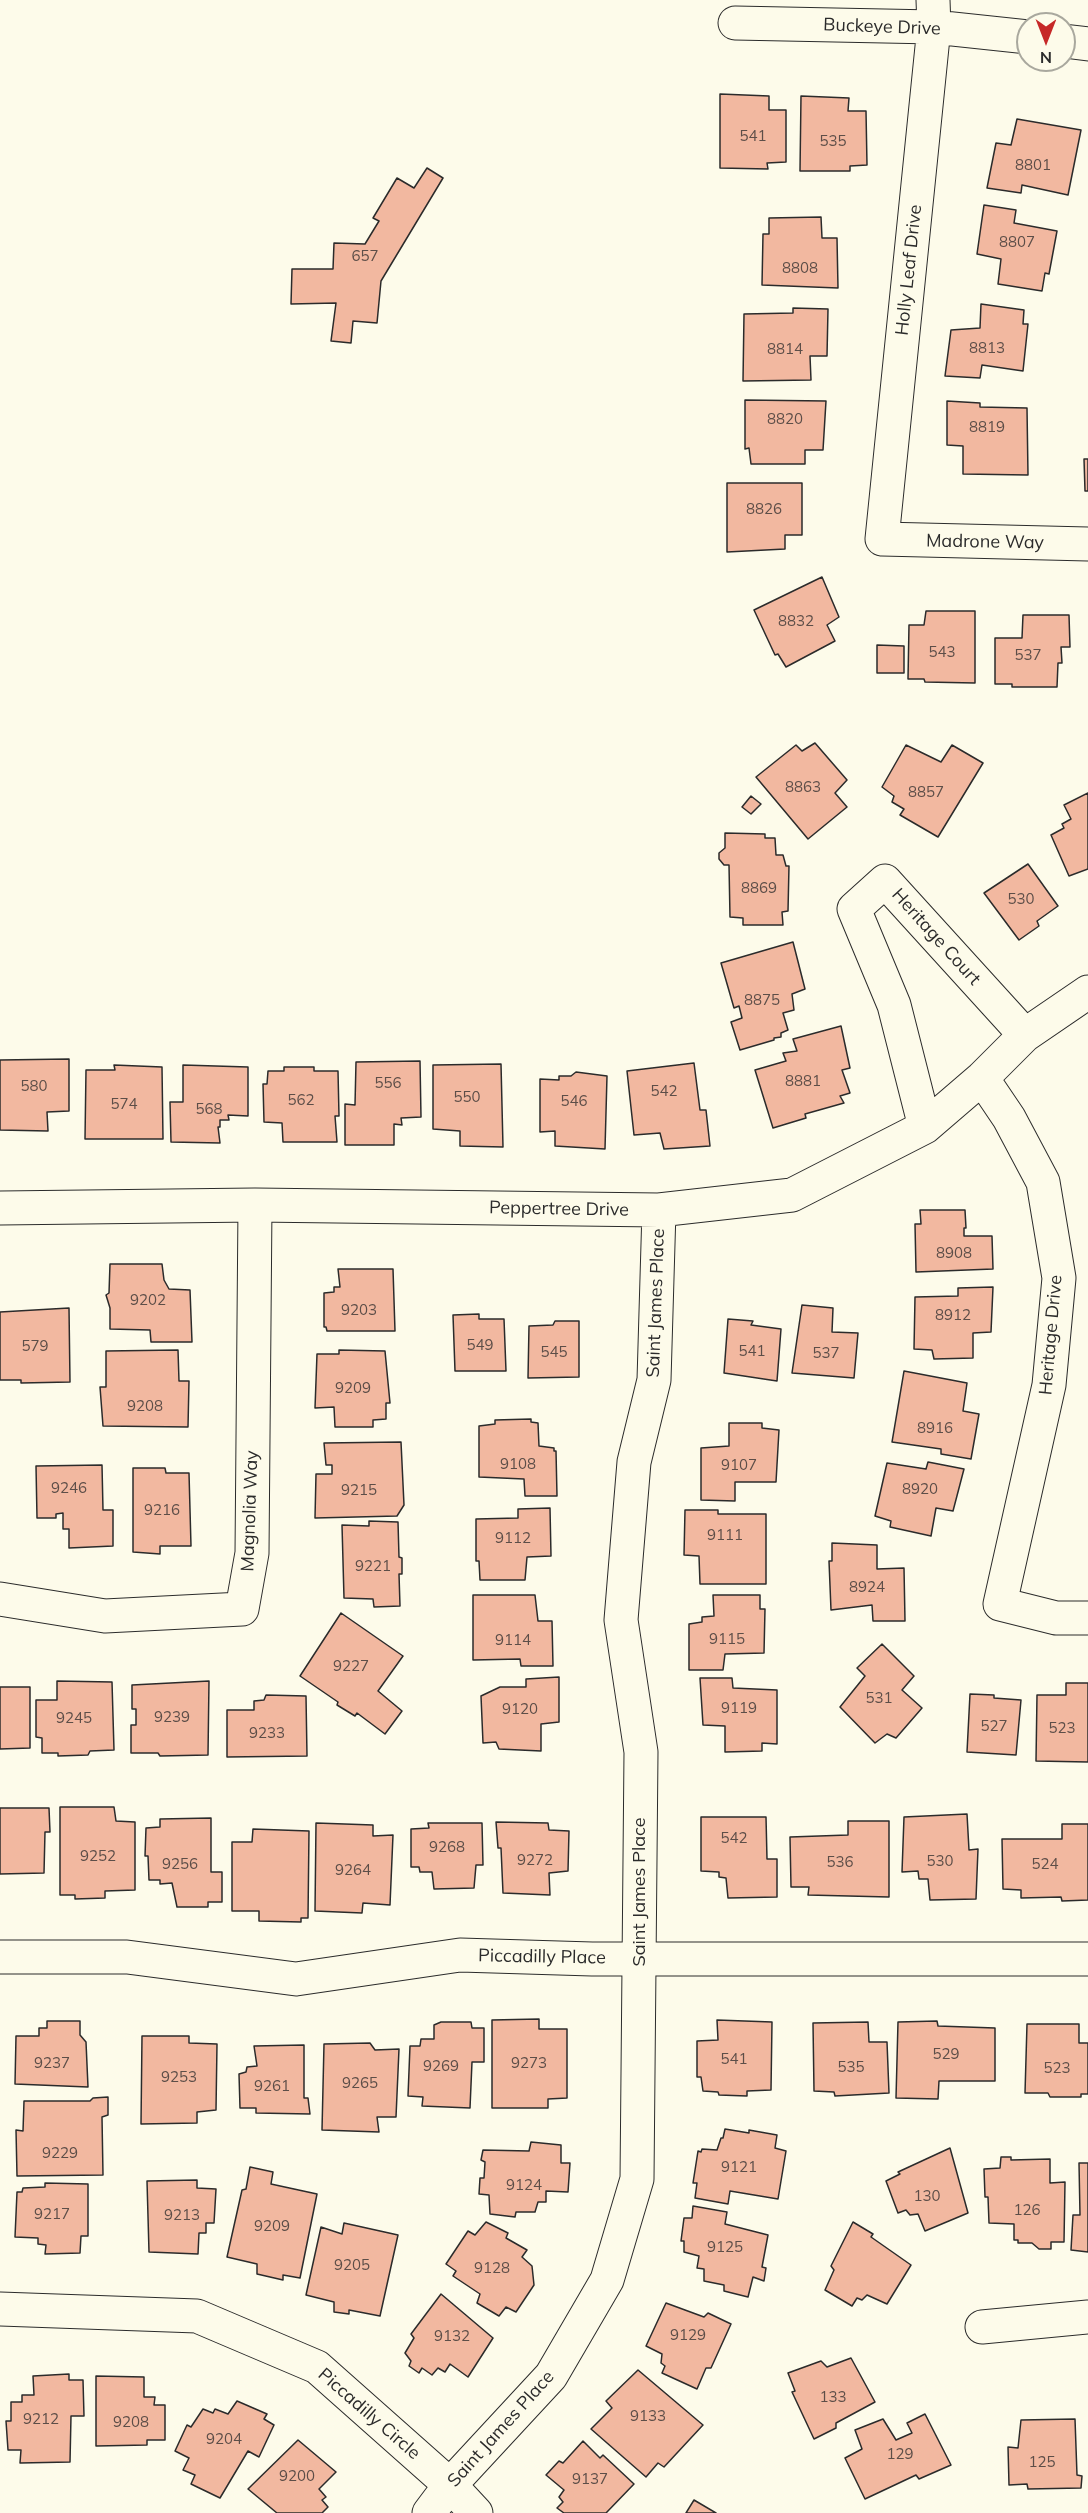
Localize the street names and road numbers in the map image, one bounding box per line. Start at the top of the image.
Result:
street label: Buckeye Drive [823,14,941,40]
street label: Holly Leaf Drive [891,203,927,337]
street label: Madrone Way [926,530,1044,554]
street label: Heritage Court [887,884,985,990]
street label: Peppertree Drive [489,1197,629,1221]
street label: Saint James Place [643,1228,669,1378]
street label: Heritage Drive [1035,1274,1067,1396]
street label: Magnolia Way [237,1450,263,1572]
street label: Saint James Place [629,1817,651,1967]
street label: Piccadilly Place [478,1945,606,1969]
street label: Piccadilly Circle [314,2364,424,2464]
street label: Saint James Place [443,2366,559,2492]

